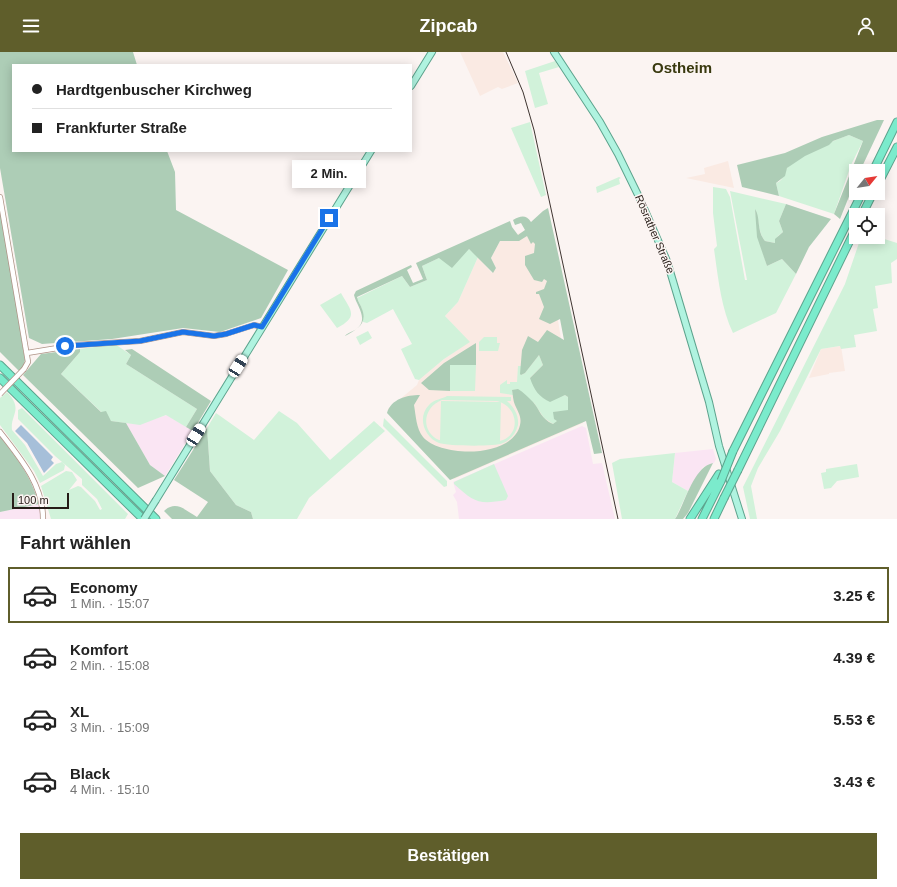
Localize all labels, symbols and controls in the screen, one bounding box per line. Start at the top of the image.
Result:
icon: menu [20,15,42,37]
icon: person [855,15,877,37]
text: Zipcab [419,16,478,36]
district label: Ostheim [652,59,712,76]
text: Hardtgenbuscher Kirchweg [56,81,252,98]
text: Frankfurter Straße [56,119,187,136]
callout: 2 Min. [292,160,366,188]
north arrow [849,164,885,200]
map controls [849,164,885,244]
text: 2 Min. [311,166,347,181]
street label: Rösrather Straße [633,193,677,275]
button: locate [849,208,885,244]
route end [320,209,338,227]
route start [56,337,74,355]
car [227,353,249,379]
car [185,422,207,448]
scale bar [12,491,69,510]
text: 100 m [18,494,49,506]
text: Fahrt wählen [20,533,131,553]
icon: car [22,577,58,613]
text: Economy [70,579,138,596]
text: 3.25 € [833,587,875,604]
text: 1 Min. · 15:07 [70,596,150,611]
icon: car [22,639,58,675]
text: Komfort [70,641,128,658]
text: 4.39 € [833,649,875,666]
text: 2 Min. · 15:08 [70,658,150,673]
icon: car [22,701,58,737]
text: XL [70,703,89,720]
text: 5.53 € [833,711,875,728]
text: 3 Min. · 15:09 [70,720,150,735]
icon: car [22,763,58,799]
text: Black [70,765,110,782]
text: 3.43 € [833,773,875,790]
text: 4 Min. · 15:10 [70,782,150,797]
button: Bestätigen [20,833,877,879]

